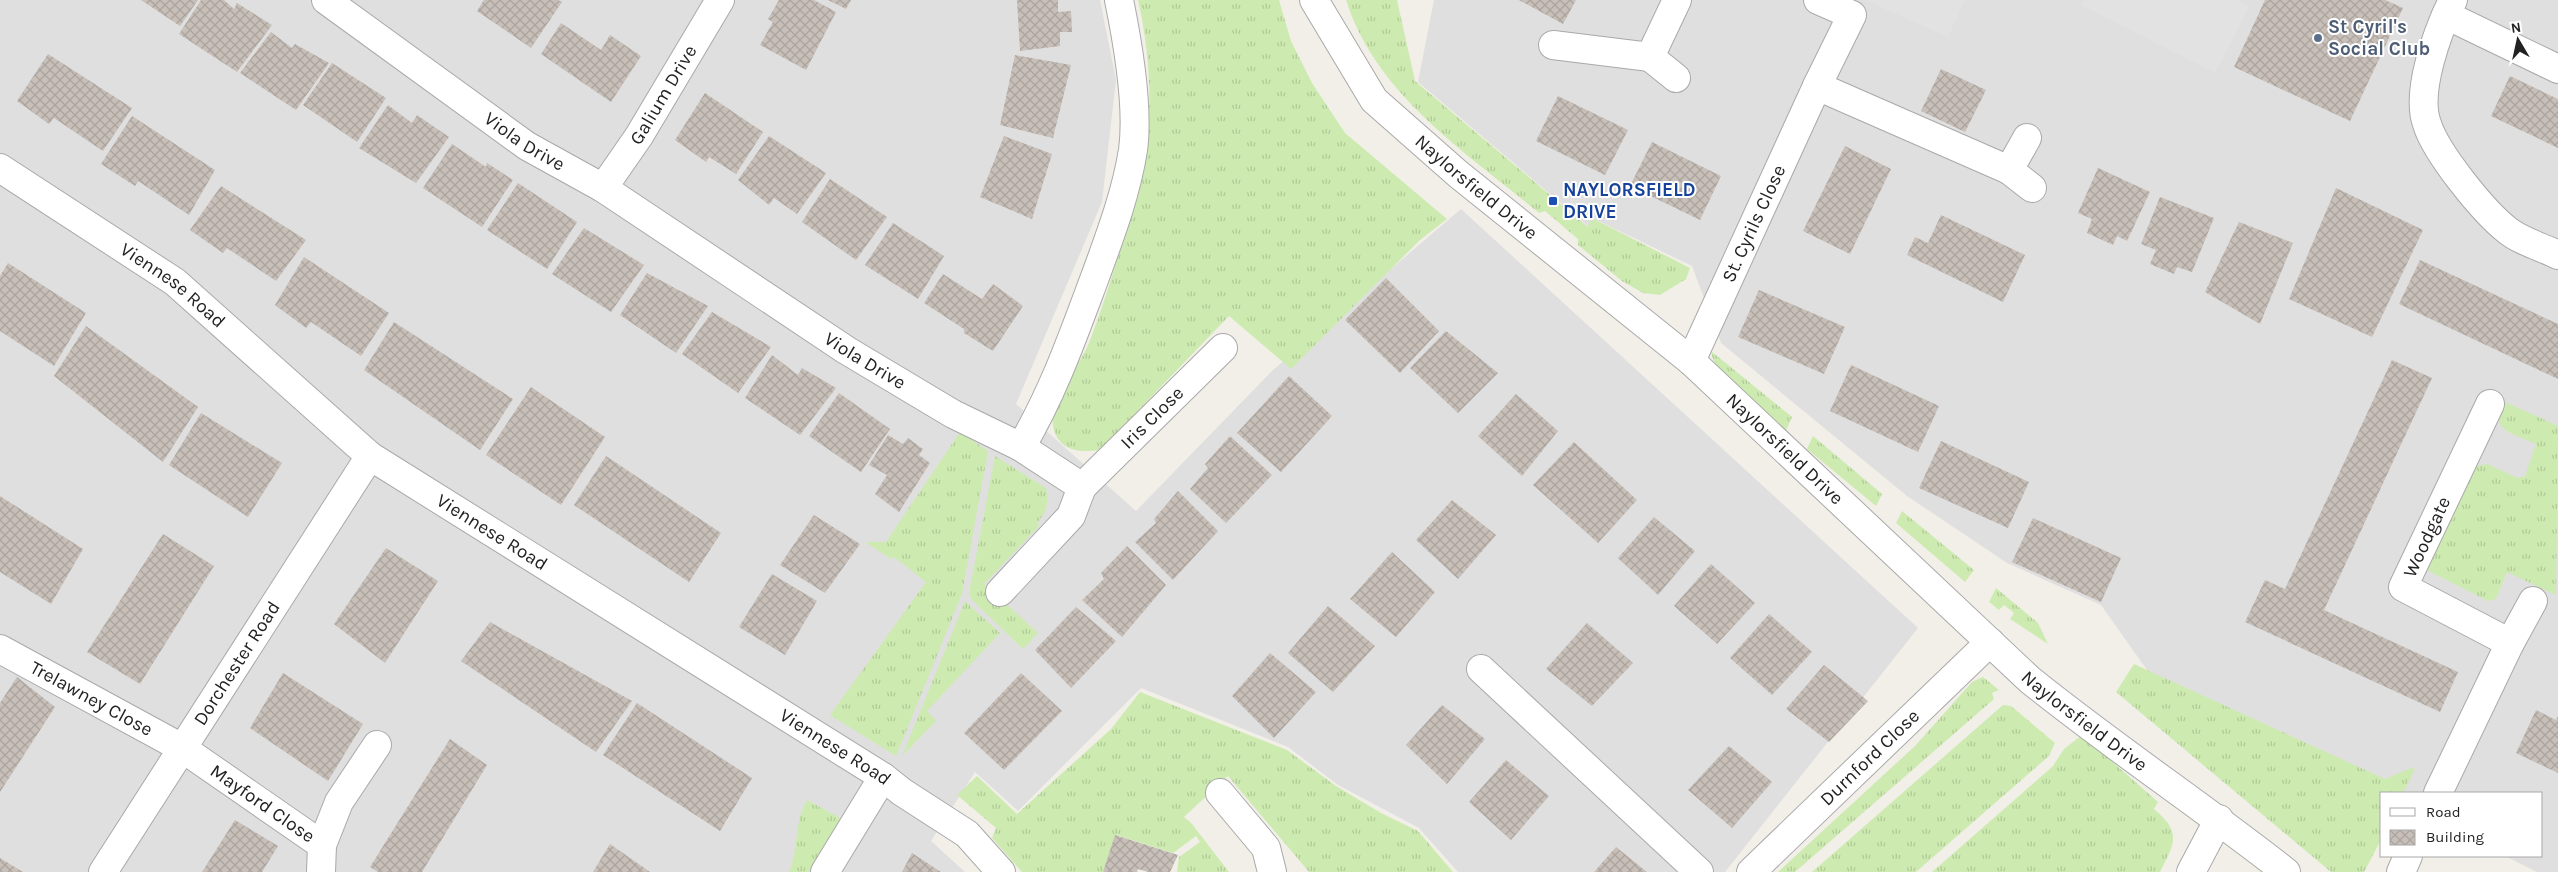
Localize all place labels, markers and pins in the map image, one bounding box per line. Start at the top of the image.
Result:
place label: St Cyril's Social Club [2328,16,2430,60]
marker: St Cyril's Social Club [2312,32,2324,44]
place label: NAYLORSFIELD DRIVE [1563,179,1696,223]
marker: NAYLORSFIELD DRIVE [1547,195,1559,207]

